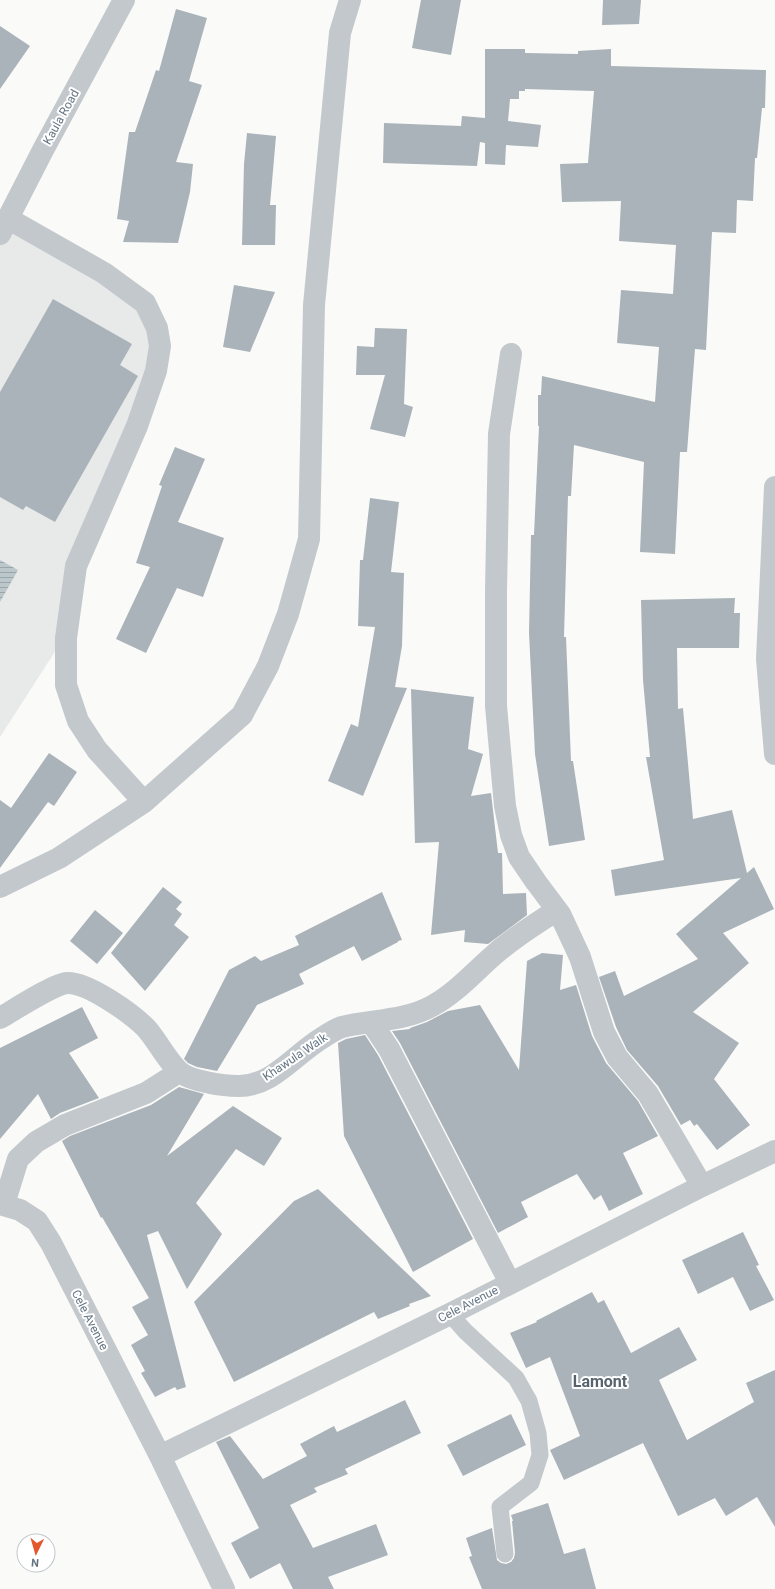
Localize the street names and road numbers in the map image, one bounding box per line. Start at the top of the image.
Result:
street label: Kaula Road [40,87,82,147]
street label: Khawula Walk [260,1030,331,1084]
street label: Cele Avenue [436,1283,500,1325]
street label: Cele Avenue [69,1288,111,1352]

